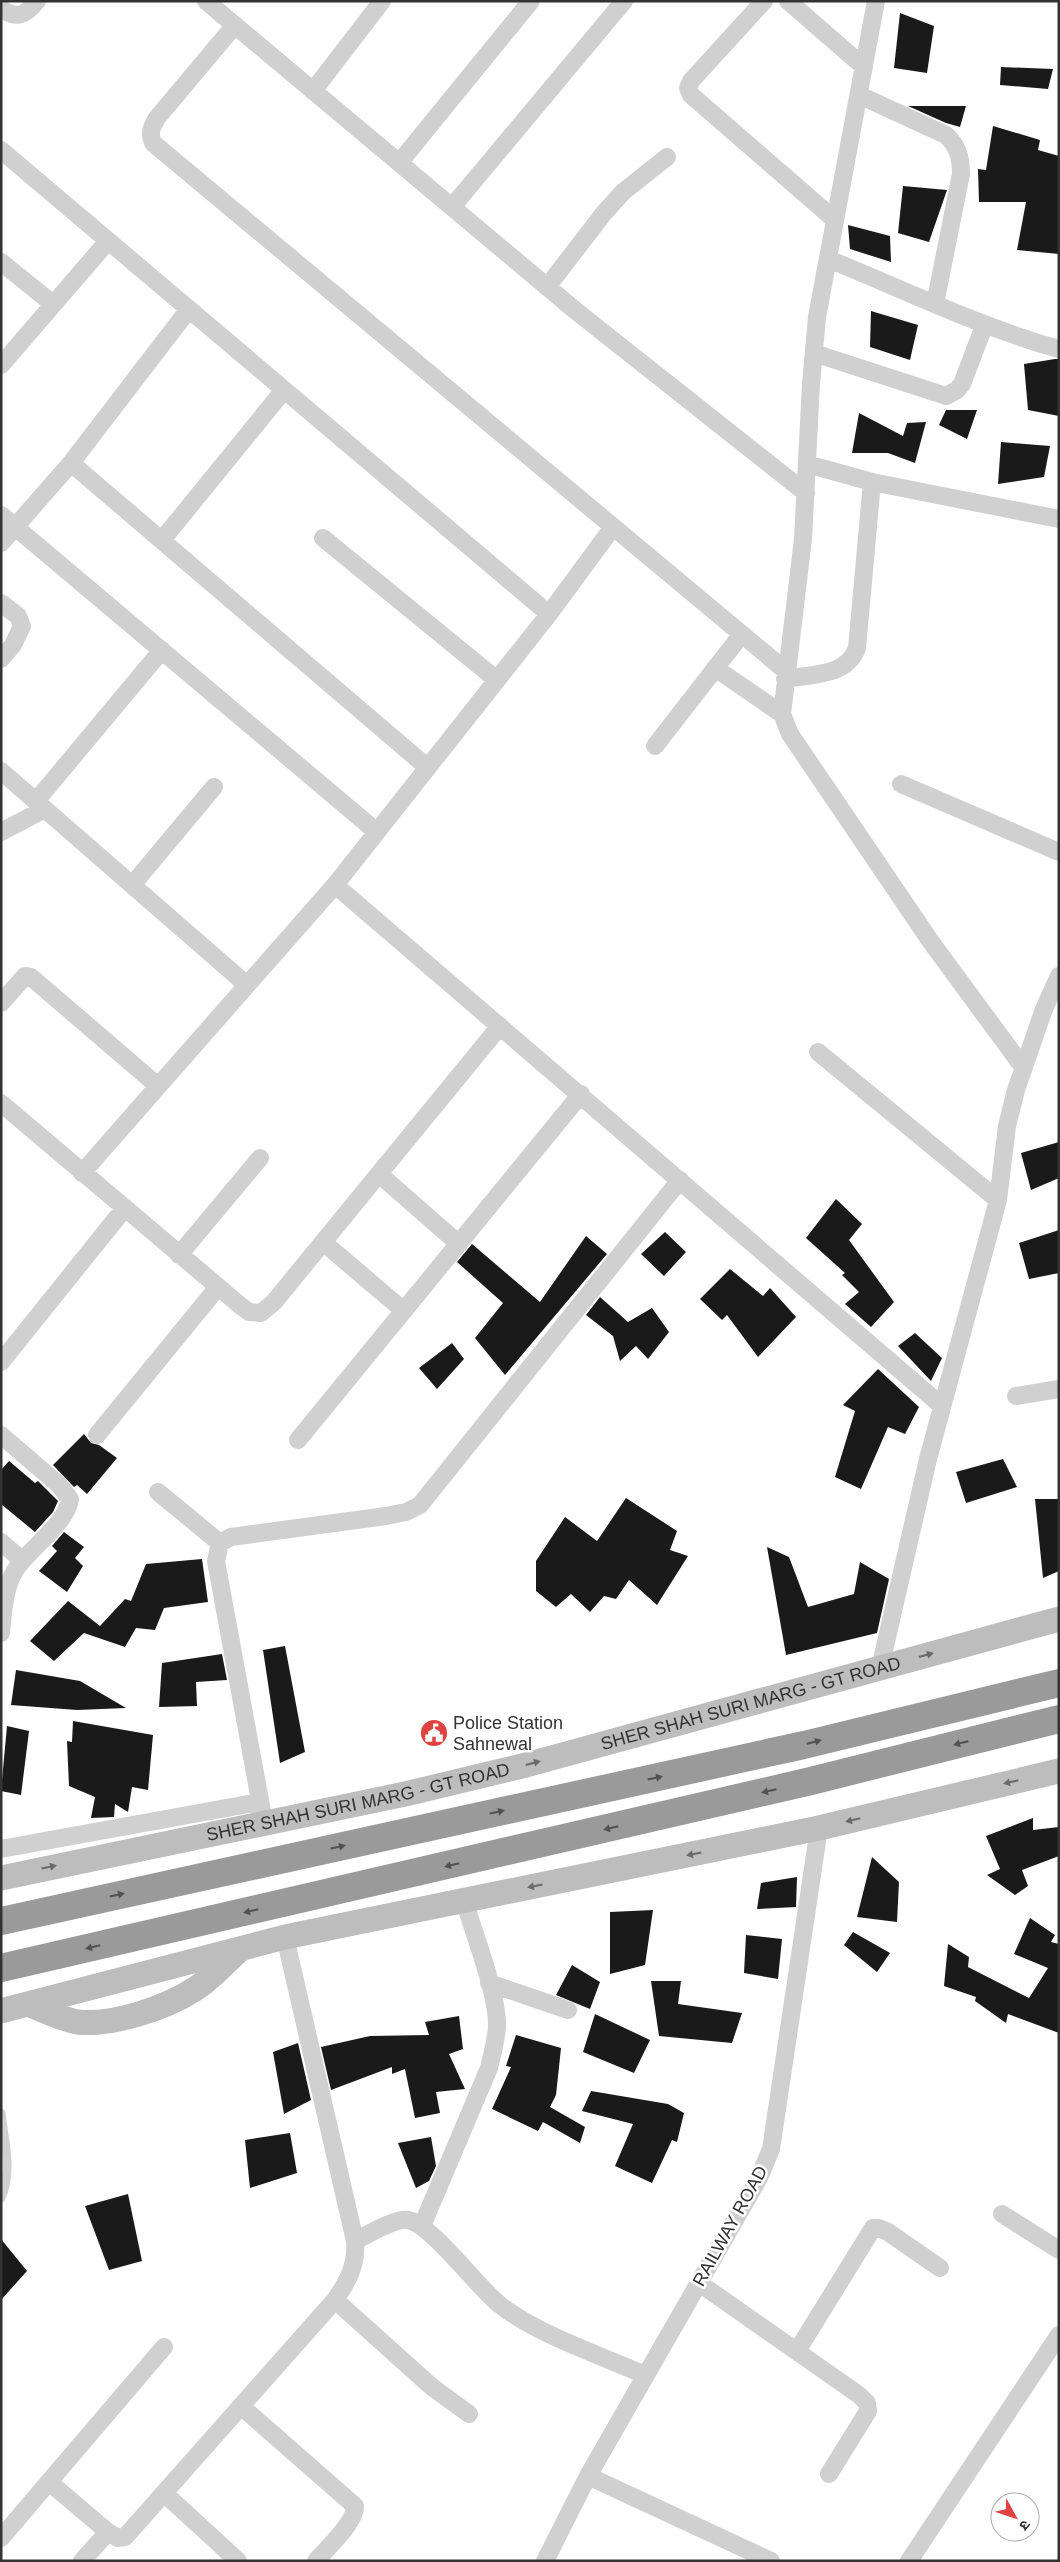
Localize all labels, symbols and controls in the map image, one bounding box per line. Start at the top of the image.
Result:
one-way arrow [918,1651,933,1659]
street label: SHER SHAH SURI MARG - GT ROAD [599,1653,903,1754]
place label: Police Station Sahnewal [453,1713,563,1754]
public building icon: Police Station Sahnewal [419,1718,449,1748]
one-way arrow [807,1738,822,1746]
one-way arrow [953,1739,968,1747]
street label: SHER SHAH SURI MARG - GT ROAD [205,1759,512,1845]
one-way arrow [525,1759,540,1767]
one-way arrow [648,1773,664,1781]
one-way arrow [1004,1778,1019,1786]
one-way arrow [761,1787,776,1795]
one-way arrow [489,1808,505,1816]
one-way arrow [846,1816,861,1824]
one-way arrow [603,1824,618,1832]
one-way arrow [330,1843,346,1851]
one-way arrow [686,1850,702,1858]
one-way arrow [445,1861,460,1869]
one-way arrow [41,1863,57,1871]
one-way arrow [528,1882,543,1890]
one-way arrow [110,1891,125,1899]
one-way arrow [244,1907,259,1915]
one-way arrow [85,1943,101,1951]
street label: RAILWAY ROAD [689,2162,771,2290]
north arrow [990,2492,1040,2542]
text: उ [1016,2517,1034,2534]

